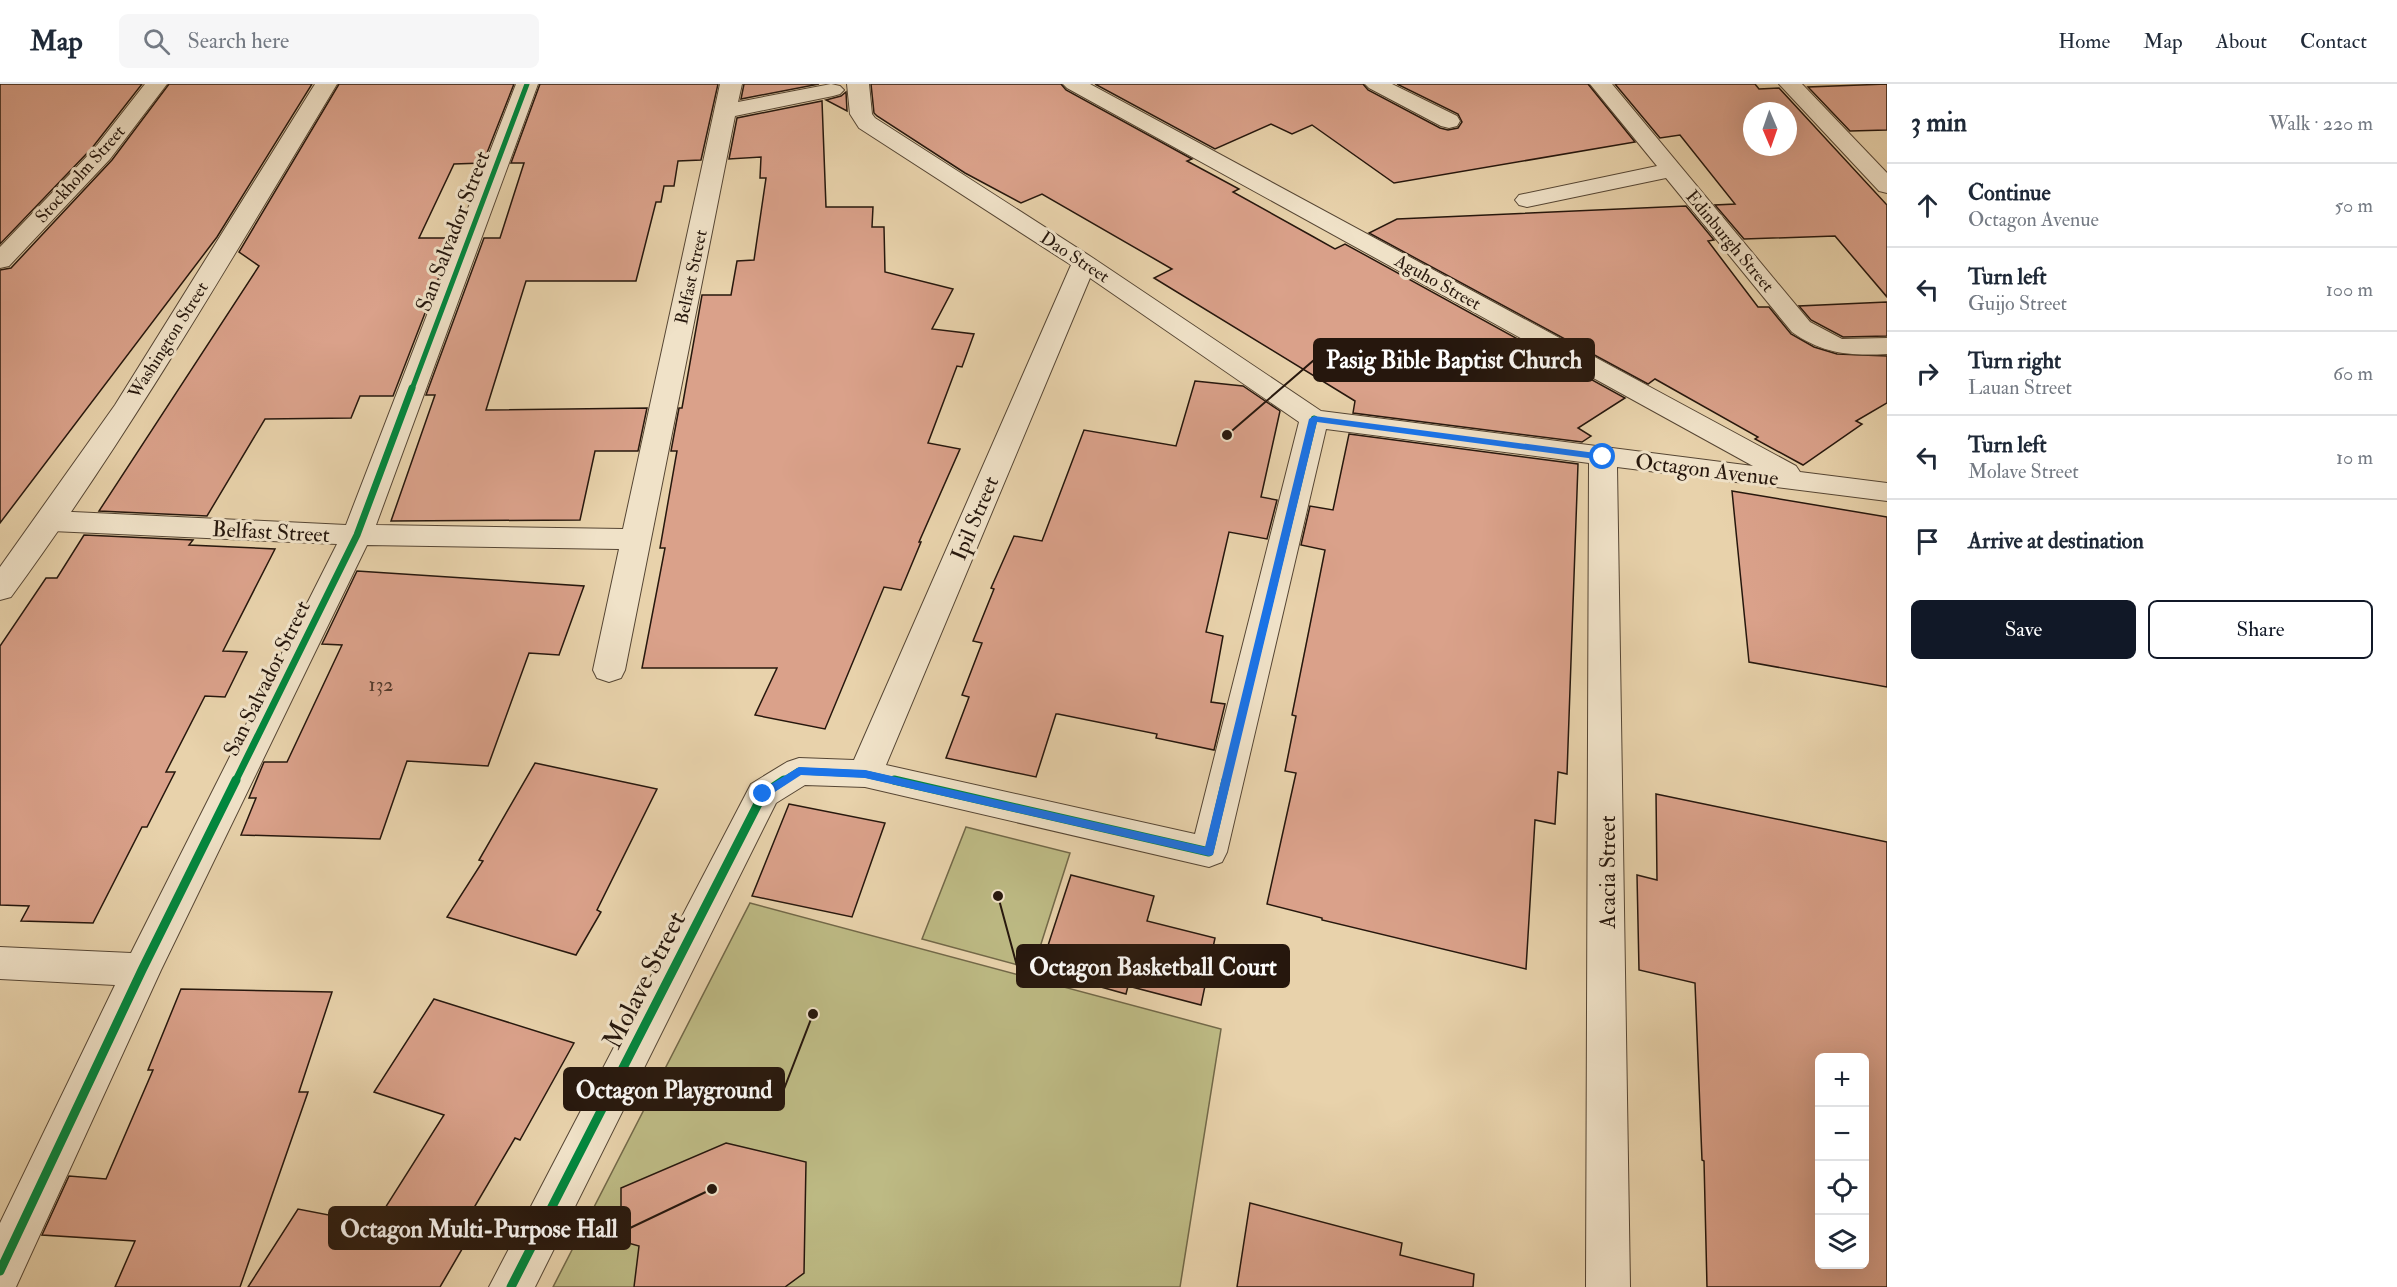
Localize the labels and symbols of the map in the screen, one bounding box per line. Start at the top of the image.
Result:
north arrow [1743,102,1797,156]
street label: Stockholm Street [30,120,131,228]
street label: San Salvador Street [409,147,496,316]
street label: Edinburgh Street [1680,186,1779,297]
street label: Belfast Street [670,227,713,327]
street label: Dao Street [1036,227,1114,288]
street label: Aguho Street [1390,249,1485,316]
street label: Washington Street [123,277,214,404]
callout: Pasig Bible Baptist Church [1314,339,1594,381]
text: Pasig Bible Baptist Church [1326,345,1582,376]
route start [1589,443,1615,469]
street label: Octagon Avenue [1634,447,1780,493]
street label: Ipil Street [945,472,1006,565]
street label: Belfast Street [211,515,330,549]
street label: San Salvador Street [217,596,317,761]
house number: 132 [369,672,393,697]
route end [749,780,775,806]
street label: Acacia Street [1594,815,1622,930]
street label: Molave Street [596,906,693,1054]
callout: Octagon Basketball Court [1017,945,1289,987]
text: Octagon Basketball Court [1029,952,1277,983]
callout: Octagon Playground [564,1068,784,1110]
text: Octagon Playground [576,1075,772,1106]
callout: Octagon Multi-Purpose Hall [329,1207,630,1249]
text: Octagon Multi-Purpose Hall [340,1214,619,1245]

